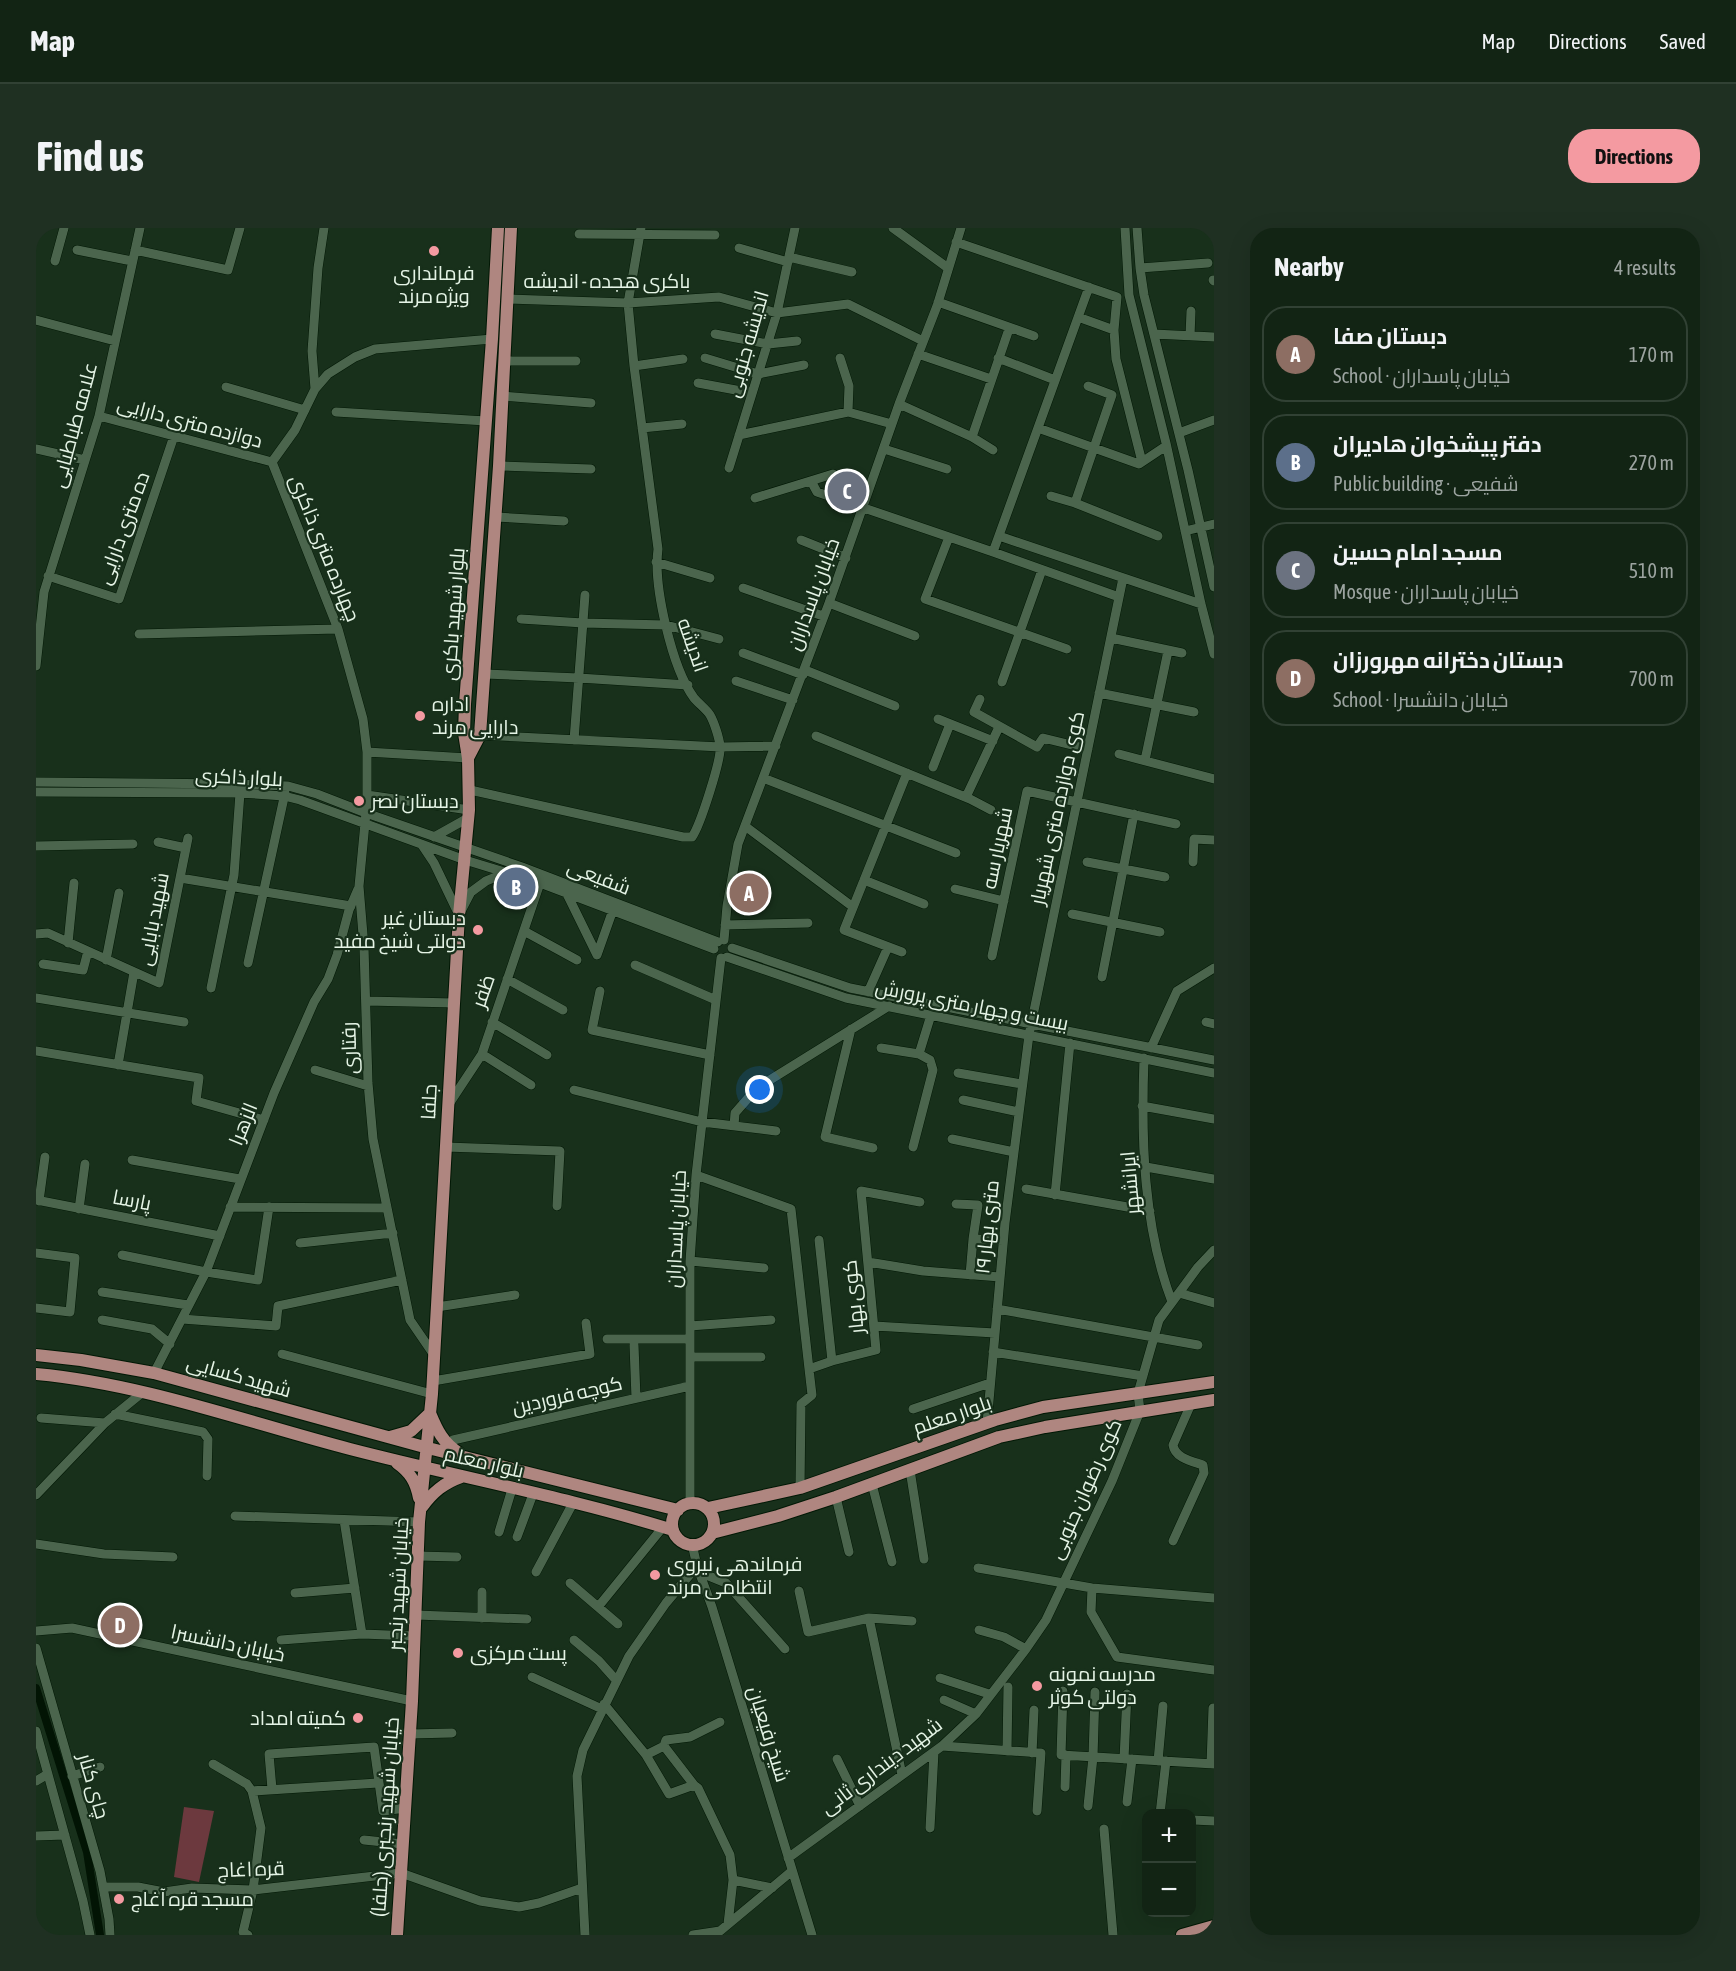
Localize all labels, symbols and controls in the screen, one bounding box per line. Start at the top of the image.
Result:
text: Map [30,25,75,57]
text: Map [1481,29,1515,53]
text: Directions [1548,29,1627,53]
text: Saved [1660,29,1706,53]
button: Directions [1568,129,1700,183]
text: Find us [36,132,144,180]
marker: فرمانداری ویژه مرند [427,244,441,258]
text: Nearby [1274,252,1344,282]
text: 4 results [1614,256,1676,279]
place label: فرمانداری ویژه مرند [393,261,475,308]
street label: باکری هجده - اندیشه [524,269,690,294]
street label: اندیشه جنوبی [720,288,775,400]
text: دبستان صفا [1333,323,1447,349]
text: A [1291,343,1300,366]
text: 170 m [1629,343,1674,366]
street label: علامه طباطبایی [46,360,103,491]
text: School · خیابان پاسداران [1333,364,1510,387]
street label: دوازده متری دارایی [114,391,265,454]
text: دفتر پیشخوان هادیران [1333,431,1542,457]
text: B [1291,451,1300,474]
text: 270 m [1629,451,1674,474]
street label: ده متری دارایی [92,468,155,588]
pin: C [828,468,866,514]
street label: چهارده متری ذاکری [284,471,365,625]
text: Public building · شفیعی [1333,472,1519,495]
street label: خیابان پاسداران [782,534,845,654]
text: مسجد امام حسین [1333,539,1503,565]
street label: بلوار شهید باکری [436,547,471,681]
text: C [1291,559,1300,582]
text: 510 m [1629,559,1674,582]
text: Mosque · خیابان پاسداران [1333,580,1519,603]
street label: اندیشه [674,615,713,675]
text: دبستان دخترانه مهرورزان [1333,647,1563,673]
text: D [1290,667,1301,690]
text: 700 m [1629,667,1674,690]
text: School · خیابان دانشسرا [1333,688,1508,711]
place label: اداره دارایی مرند [432,692,518,740]
marker: اداره دارایی مرند [413,709,427,723]
street label: کوی دوازده متری شهریار [1025,709,1090,908]
street label: بلوار ذاکری [194,763,284,792]
place label: دبستان نصر [370,789,459,814]
marker: دبستان نصر [352,794,366,808]
street label: شهریار سه [977,805,1018,891]
street label: شفیعی [564,854,634,901]
pin: B [496,864,536,910]
street label: شهید بابایی [132,870,175,968]
pin: A [730,870,768,916]
place label: دبستان غیر دولتی شیخ مفید [334,906,466,955]
marker: دبستان غیر دولتی شیخ مفید [471,923,485,937]
street label: ظفر [466,971,500,1012]
street label: بیست و چهار متری پرورش [873,974,1071,1037]
street label: رفتاری [336,1021,363,1075]
your location [745,1075,774,1104]
street label: جلفا [416,1083,441,1121]
street label: الزهرا [224,1099,262,1149]
street label: ایرانشهر [1115,1150,1146,1217]
street label: خیابان پاسداران [661,1169,692,1289]
street label: ۱۹ متری بهار [970,1179,1005,1275]
street label: پارسا [110,1185,154,1217]
street label: کوی بهار [837,1259,870,1336]
street label: شهید کسایی [184,1350,294,1403]
street label: کوچه فروردین [509,1371,625,1420]
street label: بلوار معلم [910,1390,995,1441]
street label: کوی رضوان جنوبی [1043,1415,1128,1563]
street label: بلوار معلم [441,1441,526,1485]
street label: خیابان شهید رنجبر [382,1517,414,1652]
place label: فرماندهی نیروی انتظامی مرند [667,1552,802,1600]
marker: فرماندهی نیروی انتظامی مرند [648,1568,662,1582]
pin: D [100,1602,140,1648]
street label: خیابان دانشسرا [169,1619,287,1668]
place label: پست مرکزی [470,1641,568,1666]
marker: پست مرکزی [451,1646,465,1660]
place label: مدرسه نمونه دولتی کوثر [1048,1662,1156,1710]
marker: مدرسه نمونه دولتی کوثر [1030,1679,1044,1693]
street label: شیخ رفیعیان [741,1683,795,1785]
place label: کمیته امداد [250,1706,346,1729]
marker: کمیته امداد [351,1711,365,1725]
street label: شهید دینداری ثانی [815,1712,947,1820]
street label: خیابان شهید رنجبری (جلفا) [366,1716,405,1918]
street label: چای کنار [72,1749,115,1822]
map controls [1142,1809,1196,1917]
button: + [1142,1809,1196,1863]
street label: قره اغاج [217,1856,285,1884]
button: − [1142,1863,1196,1917]
place label: مسجد قره آغاج [131,1887,254,1913]
marker: مسجد قره آغاج [112,1892,126,1906]

